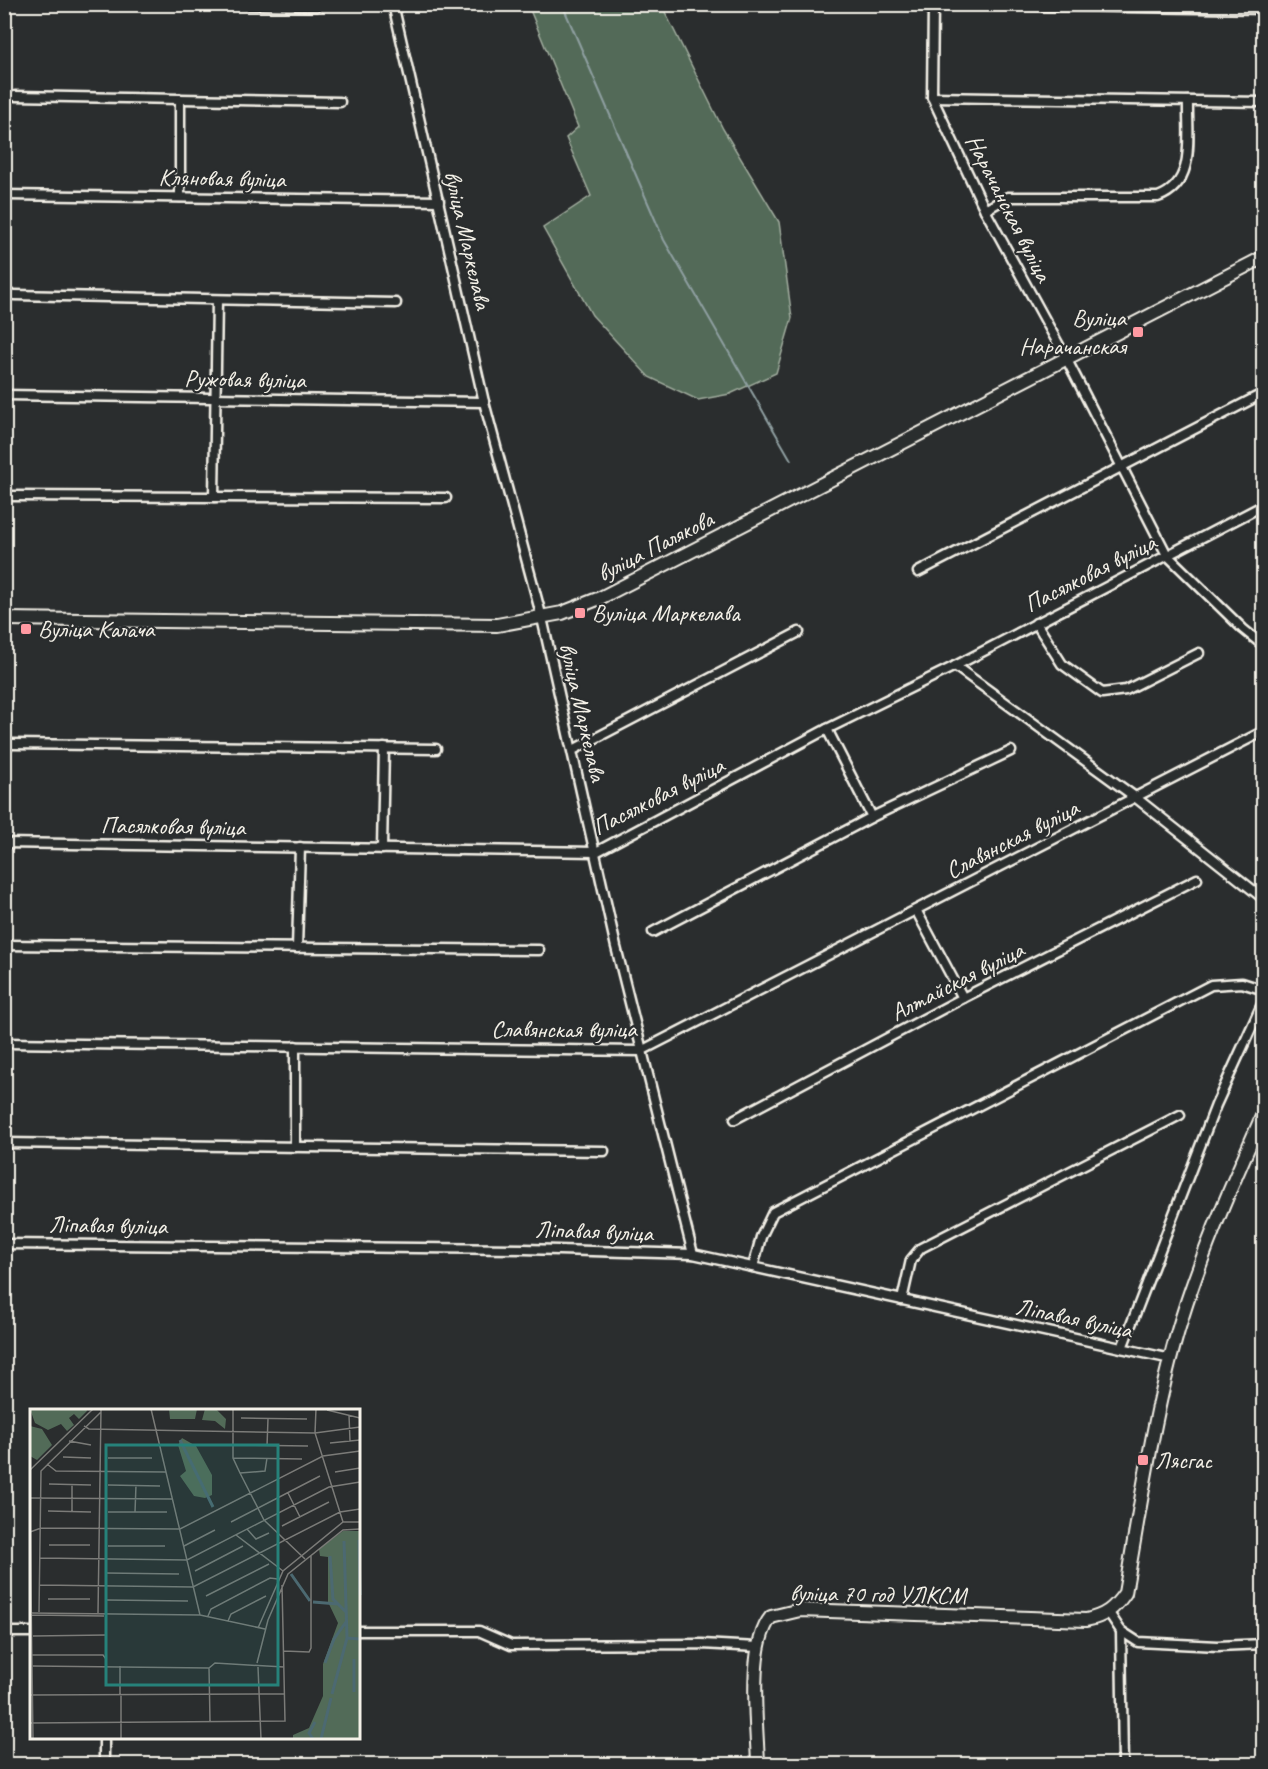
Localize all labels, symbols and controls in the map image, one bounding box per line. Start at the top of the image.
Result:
street label: Нарачанская вуліца [959,129,1060,288]
street label: Кляновая вуліца [158,162,287,194]
street label: вуліца Маркелава [438,168,499,313]
place label: Вуліца Нарачанская [1019,303,1128,361]
marker: Вуліца Нарачанская [1131,325,1145,339]
street label: Ружовая вуліца [184,363,307,395]
street label: вуліца Палякова [592,503,719,588]
street label: Пасялковая вуліца [1019,526,1162,619]
place label: Вуліца Маркелава [592,598,741,628]
marker: Вуліца Маркелава [573,606,587,620]
place label: Вуліца Калача [38,614,156,644]
marker: Вуліца Калача [19,622,33,636]
street label: вуліца Маркелава [553,640,614,785]
street label: Пасялковая вуліца [587,749,730,842]
street label: Славянская вуліца [940,792,1085,885]
street label: Пасялковая вуліца [101,810,247,842]
street label: Алтайская вуліца [885,934,1030,1027]
street label: Славянская вуліца [491,1014,638,1044]
street label: Ліпавая вуліца [49,1209,169,1241]
street label: Ліпавая вуліца [534,1214,655,1248]
street label: Ліпавая вуліца [1013,1291,1136,1345]
inset map [30,1409,360,1739]
place label: Лясгас [1155,1445,1213,1475]
marker: Лясгас [1136,1453,1150,1467]
street label: вуліца 70 год УЛКСМ [790,1577,969,1611]

